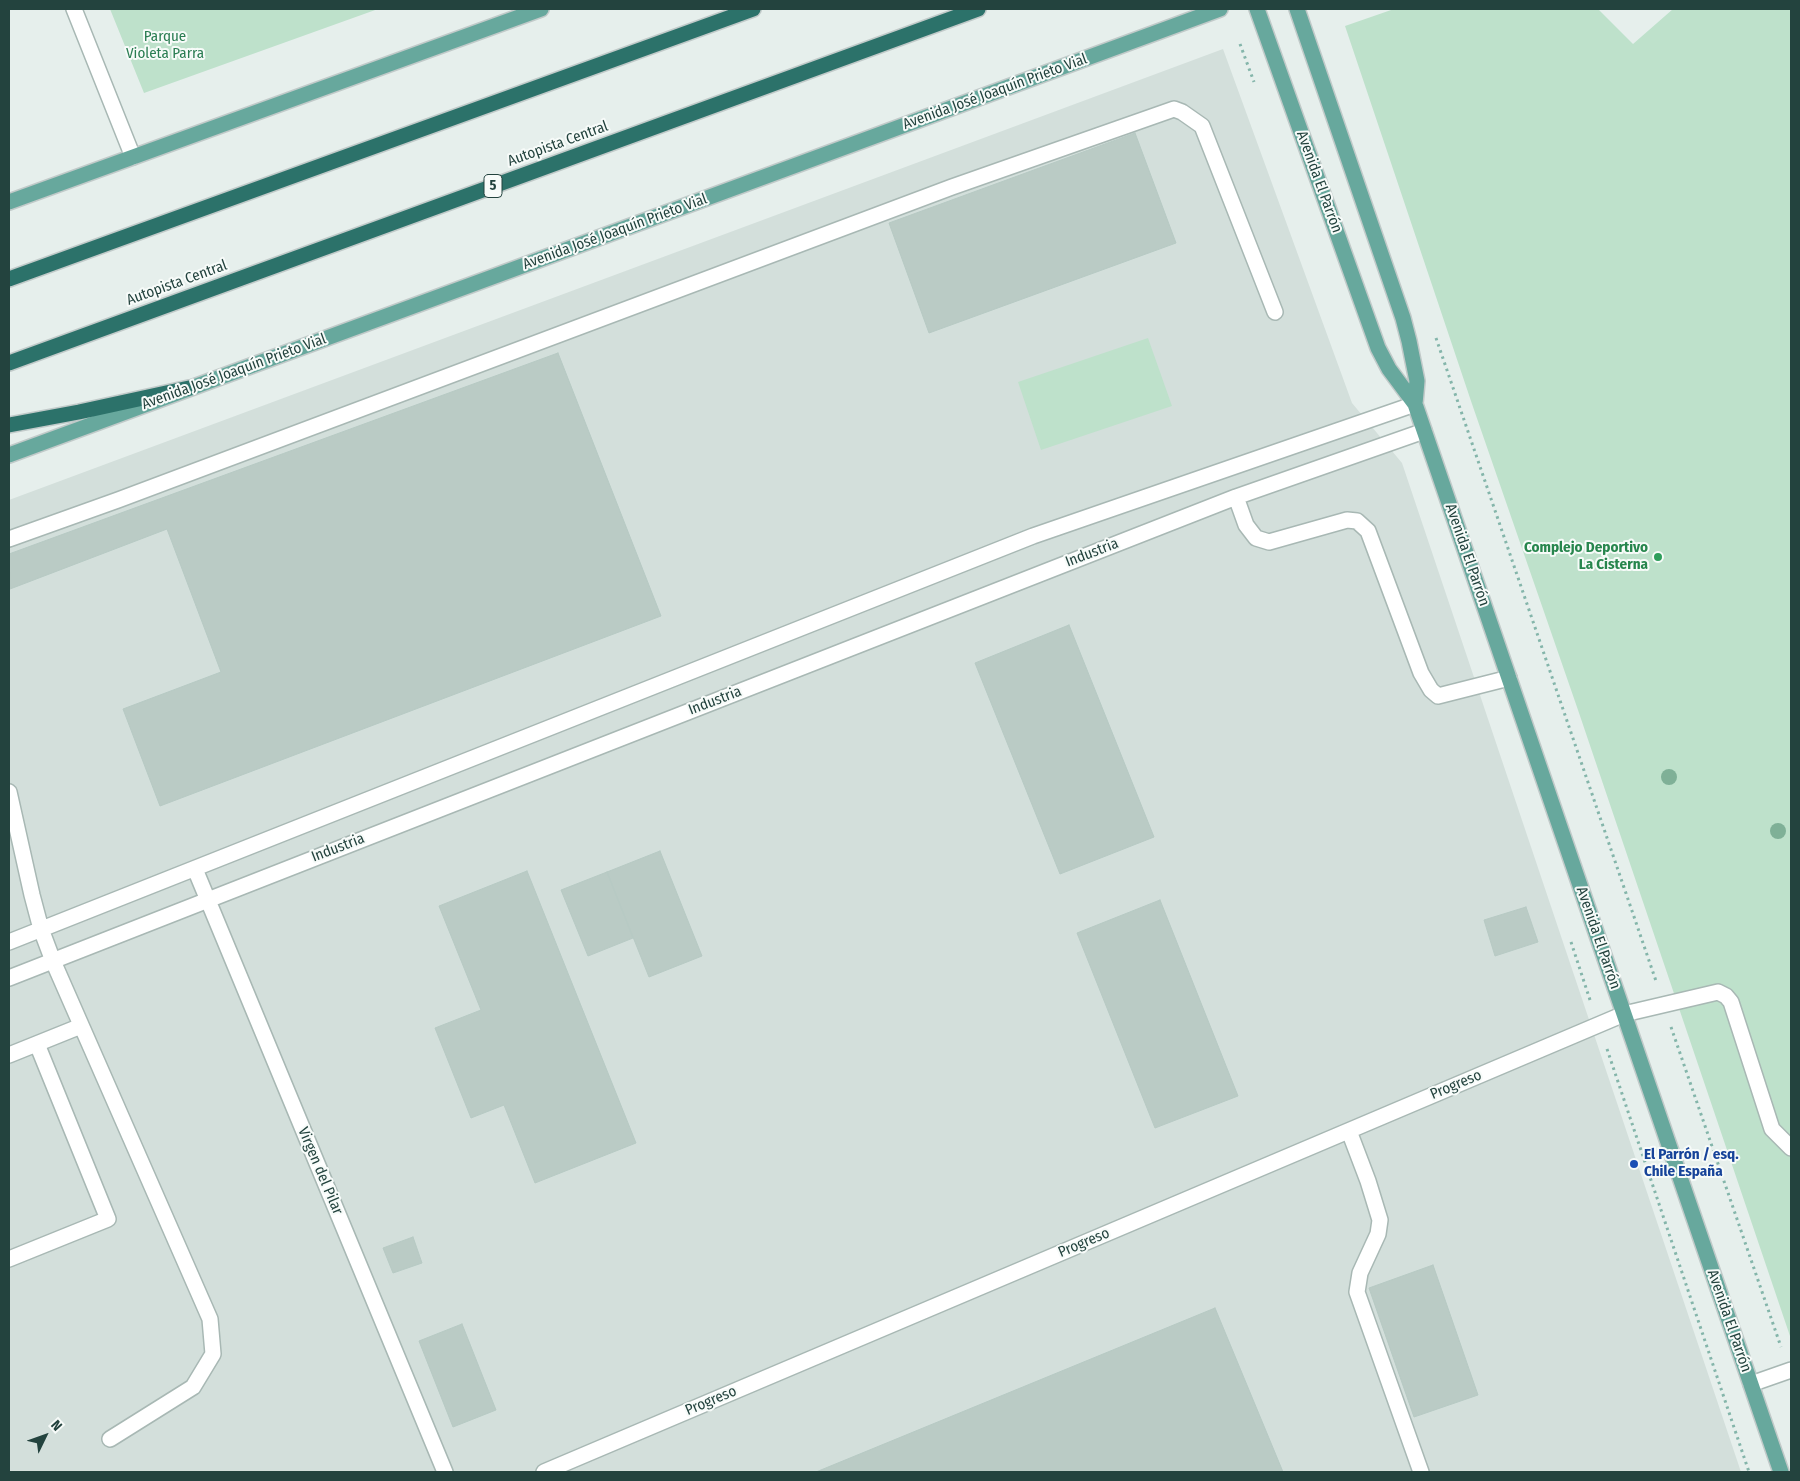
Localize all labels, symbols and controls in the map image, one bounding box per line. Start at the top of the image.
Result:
park label: Parque Violeta Parra [126,28,204,63]
street label: Avenida José Joaquín Prieto Vial [900,50,1090,134]
street label: Autopista Central [505,117,611,171]
street label: Avenida El Parrón [1292,129,1346,235]
road number: 5 [484,175,502,198]
street label: Avenida José Joaquín Prieto Vial [520,190,710,274]
street label: Autopista Central [124,256,230,310]
street label: Avenida José Joaquín Prieto Vial [139,330,329,414]
street label: Avenida El Parrón [1441,501,1493,609]
street label: Industria [1063,535,1121,571]
place label: Complejo Deportivo La Cisterna [1524,539,1648,574]
marker: Complejo Deportivo La Cisterna [1652,551,1664,563]
street label: Industria [686,683,744,719]
street label: Industria [309,830,367,866]
street label: Avenida El Parrón [1572,884,1624,992]
street label: Progreso [1428,1066,1484,1104]
street label: Virgen del Pilar [294,1125,346,1217]
place label: El Parrón / esq. Chile España [1644,1146,1739,1181]
marker: El Parrón / esq. Chile España [1628,1158,1640,1170]
street label: Progreso [1056,1224,1112,1262]
street label: Avenida El Parrón [1703,1267,1755,1375]
street label: Progreso [683,1382,739,1420]
north arrow [20,1411,70,1461]
text: N [47,1417,66,1434]

